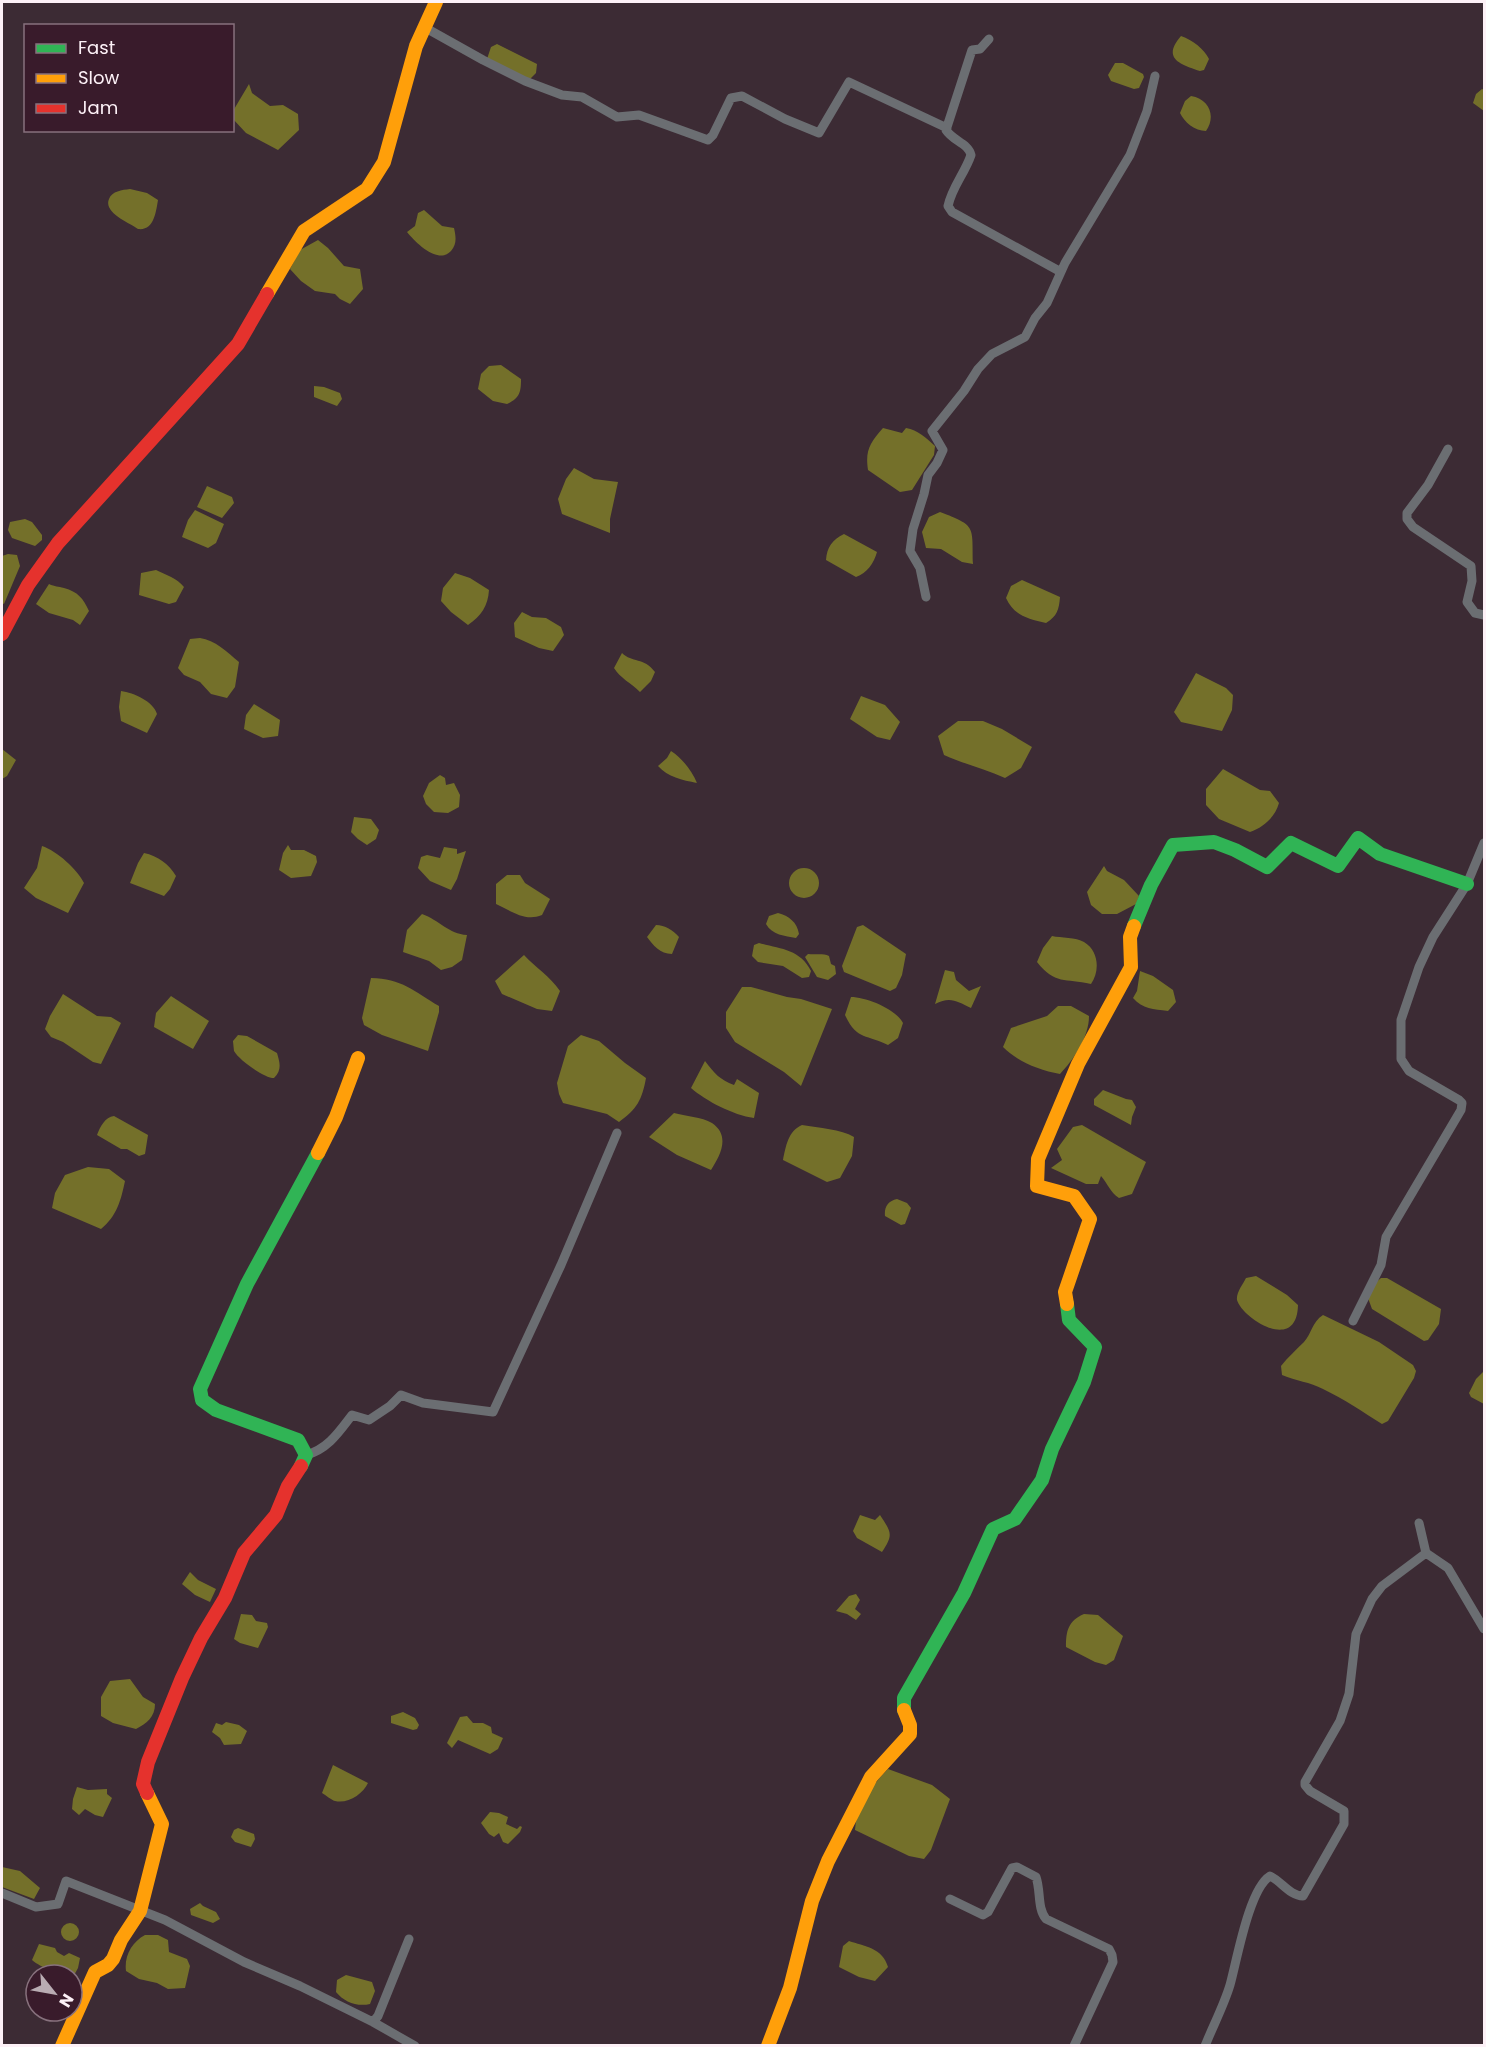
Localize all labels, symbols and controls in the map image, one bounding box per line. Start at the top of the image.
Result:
legend [24,24,234,132]
text: Fast [78,35,115,60]
text: Slow [78,65,120,90]
text: Jam [78,95,118,120]
north arrow [24,1963,84,2023]
text: N [53,1989,79,2012]

